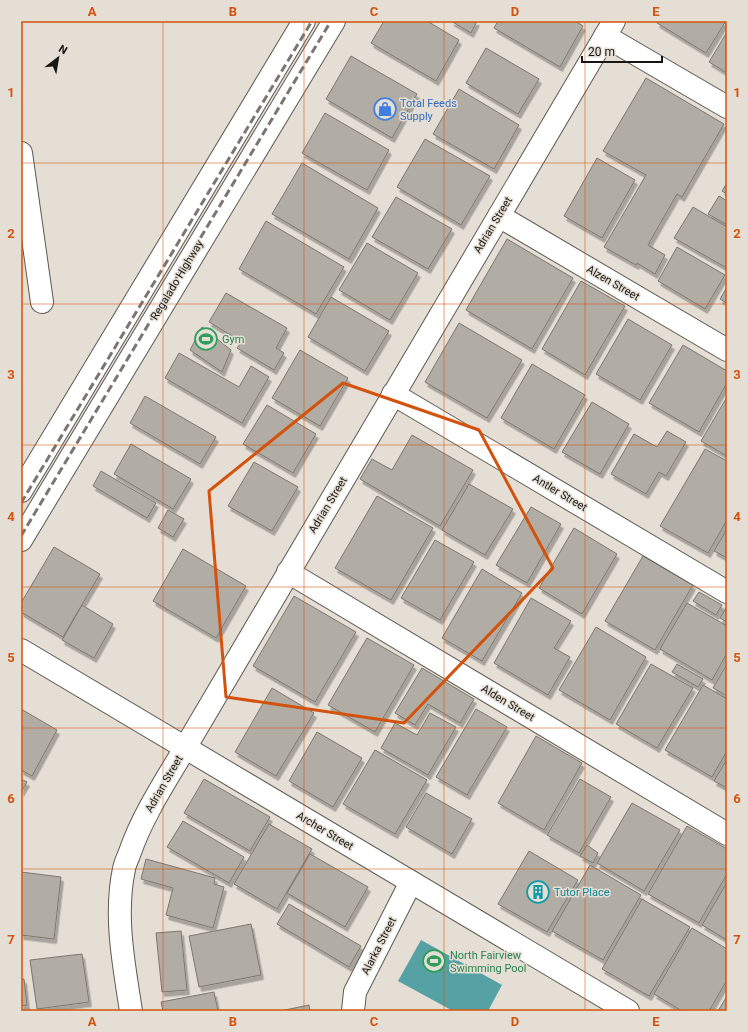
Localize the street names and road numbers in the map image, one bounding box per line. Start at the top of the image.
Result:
street label: Adrian Street [471,194,515,256]
street label: Regalado Highway [148,237,206,322]
street label: Alzen Street [584,263,642,304]
street label: Antler Street [531,472,590,514]
street label: Adrian Street [306,474,350,536]
street label: Alden Street [479,682,537,724]
street label: Adrian Street [142,753,186,815]
street label: Archer Street [294,809,356,853]
street label: Alarka Street [359,915,399,977]

